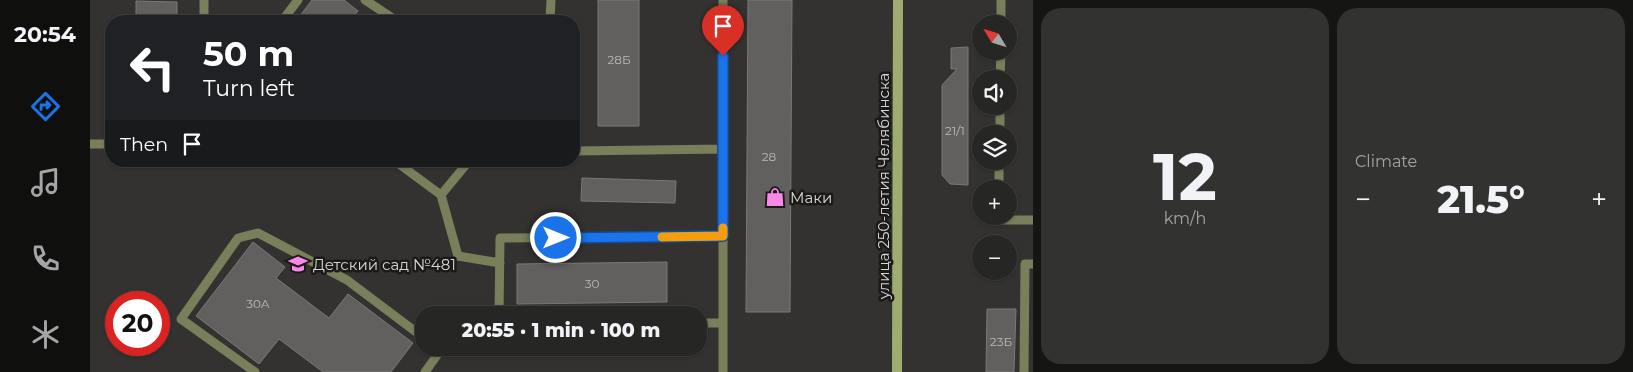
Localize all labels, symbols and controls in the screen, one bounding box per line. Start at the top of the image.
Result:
pin [702,5,744,56]
icon: arrive [709,12,737,40]
north arrow [972,15,1018,60]
map controls [972,15,1017,280]
text: 20:54 [14,21,76,48]
text: 50 m [203,32,294,75]
icon: left [120,35,185,100]
house number: 28Б [607,52,631,67]
button: sound [972,70,1017,115]
street label: улица 250-летия Челябинска [874,73,893,300]
text: Turn left [203,75,295,102]
icon: directions [28,89,63,124]
house number: 21/1 [945,123,965,138]
button: layers [972,125,1017,170]
icon: arrive [178,130,206,158]
text: Then [120,133,168,156]
text: 12 [1153,137,1217,216]
house number: 28 [762,149,777,164]
text: Climate [1355,152,1417,171]
icon: music [28,165,63,200]
text: 21.5° [1437,176,1525,223]
button: + [972,180,1017,225]
text: − [1355,182,1371,216]
text: + [1591,182,1607,216]
shop icon: Маки [764,186,786,208]
place label: Маки [790,188,832,207]
text: km/h [1164,209,1206,228]
position arrow [529,211,581,263]
button: − [972,235,1017,280]
icon: phone [28,241,63,276]
school or university icon: Детский сад №481 [287,253,309,275]
place label: Детский сад №481 [313,255,456,274]
house number: 30 [585,276,599,291]
speed limit sign: 20 [105,291,170,356]
house number: 30А [246,296,270,311]
icon: climate [28,317,63,352]
text: 20:55 · 1 min · 100 m [462,319,660,342]
house number: 23Б [990,334,1012,349]

